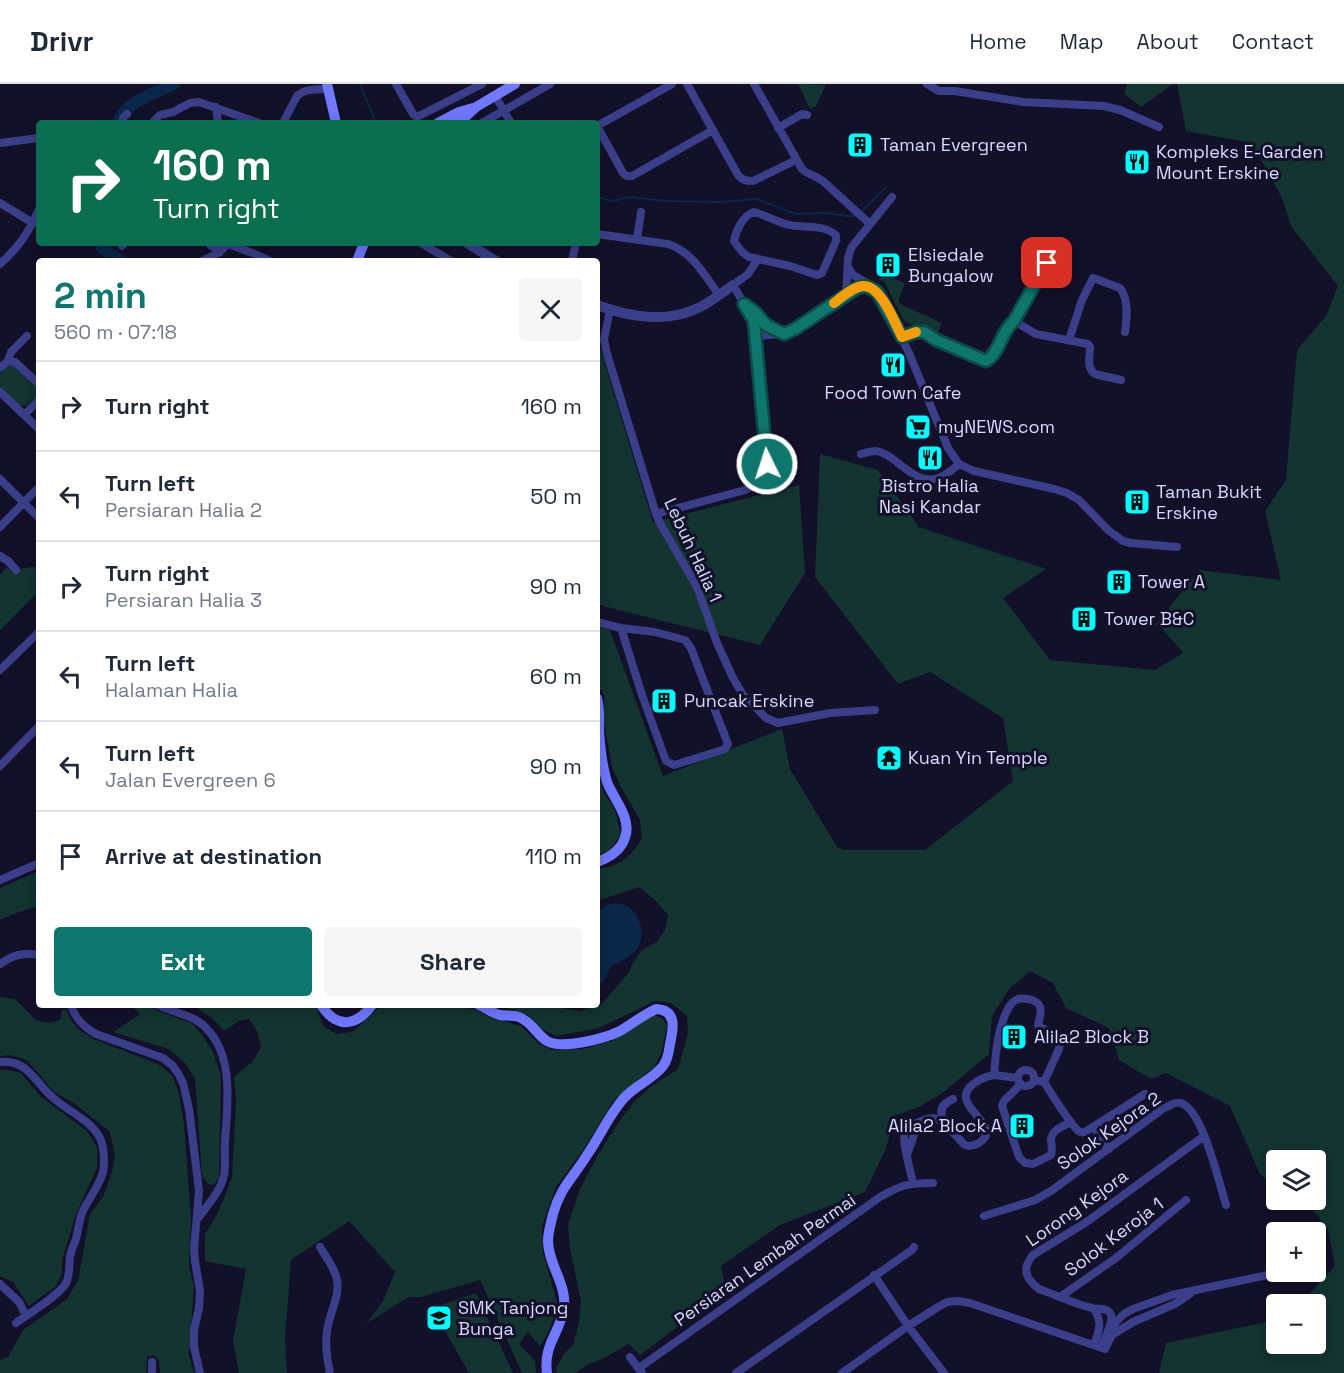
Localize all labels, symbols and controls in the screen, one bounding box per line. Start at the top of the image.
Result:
text: Drivr [30,23,94,59]
text: Home [969,28,1027,55]
text: Map [1060,28,1104,55]
text: About [1137,28,1199,55]
text: Contact [1232,28,1314,55]
building icon: Taman Evergreen [845,130,875,160]
place label: Taman Evergreen [880,133,1028,156]
text: 160 m [153,139,272,192]
place label: Kompleks E-Garden Mount Erskine [1156,140,1324,184]
icon: right [54,144,132,222]
restaurant icon: Kompleks E-Garden Mount Erskine [1122,147,1152,177]
text: Turn right [153,191,280,226]
pin [1021,237,1072,288]
place label: Elsiedale Bungalow [908,243,994,287]
icon: arrive [1030,246,1063,279]
building icon: Elsiedale Bungalow [873,250,903,280]
text: 2 min [54,273,147,319]
button: close [519,278,582,341]
text: 560 m · 07:18 [54,319,177,345]
restaurant icon: Food Town Cafe [878,350,908,380]
place label: Food Town Cafe [825,381,961,404]
icon: right [54,390,87,423]
text: Turn right [105,392,210,420]
text: 160 m [521,392,582,420]
supermarket icon: myNEWS.com [903,412,933,442]
place label: myNEWS.com [938,415,1055,438]
position arrow [735,432,799,496]
restaurant icon: Bistro Halia Nasi Kandar [915,443,945,473]
text: Turn left [105,469,195,497]
place label: Bistro Halia Nasi Kandar [879,474,981,518]
icon: left [54,480,87,513]
place label: Taman Bukit Erskine [1156,480,1262,524]
text: 50 m [530,482,582,510]
building icon: Taman Bukit Erskine [1122,487,1152,517]
street label: Lebuh Halia 1 [659,494,728,605]
text: Persiaran Halia 2 [105,497,262,523]
text: Turn right [105,559,210,587]
building icon: Tower A [1104,567,1134,597]
icon: right [54,570,87,603]
place label: Tower A [1138,570,1205,593]
text: 90 m [530,572,582,600]
text: Persiaran Halia 3 [105,587,262,613]
building icon: Tower B&C [1069,604,1099,634]
place label: Tower B&C [1104,607,1194,630]
text: Turn left [105,649,195,677]
icon: left [54,660,87,693]
text: 60 m [530,662,582,690]
text: Halaman Halia [105,677,238,703]
building icon: Puncak Erskine [649,686,679,716]
place label: Puncak Erskine [684,689,814,712]
text: Turn left [105,739,195,767]
temple icon: Kuan Yin Temple [874,743,904,773]
place label: Kuan Yin Temple [908,746,1048,769]
icon: left [54,750,87,783]
text: 90 m [530,752,582,780]
text: Jalan Evergreen 6 [105,767,276,793]
icon: arrive [54,840,87,873]
text: Arrive at destination [105,842,322,870]
text: 110 m [525,842,582,870]
button: Exit [54,927,312,996]
button: Share [324,927,582,996]
building icon: Alila2 Block B [999,1022,1029,1052]
place label: Alila2 Block B [1034,1025,1149,1048]
street label: Solok Kejora 2 [1052,1086,1165,1175]
building icon: Alila2 Block A [1007,1111,1037,1141]
place label: Alila2 Block A [888,1114,1002,1137]
map controls [1266,1150,1326,1354]
button: layers [1266,1150,1326,1210]
street label: Lorong Kejora [1021,1164,1132,1251]
street label: Persiaran Lembah Permai [670,1188,860,1331]
street label: Solok Keroja 1 [1060,1192,1168,1281]
button: + [1266,1222,1326,1282]
button: − [1266,1294,1326,1354]
place label: SMK Tanjong Bunga [458,1296,568,1340]
school or university icon: SMK Tanjong Bunga [424,1303,454,1333]

